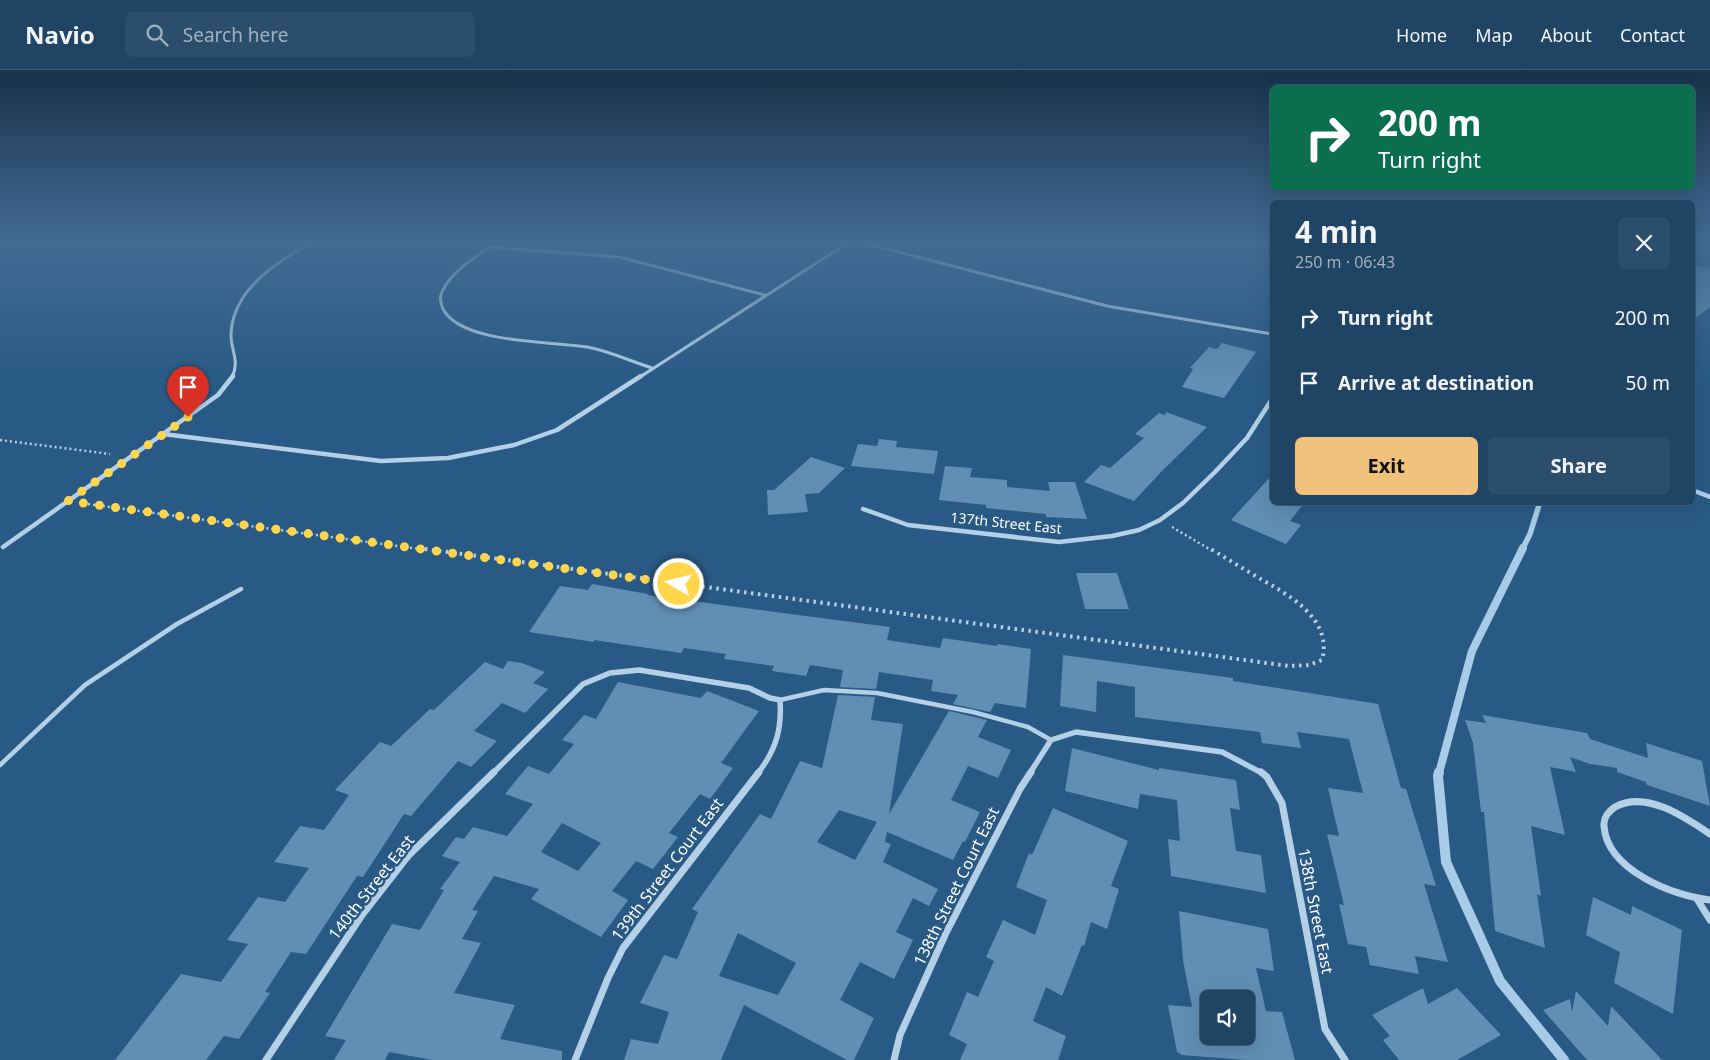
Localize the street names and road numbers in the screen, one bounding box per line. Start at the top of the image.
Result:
street label: 137th Street East [950,507,1062,538]
street label: 139th Street Court East [606,793,728,945]
street label: 138th Street Court East [908,803,1004,969]
street label: 140th Street East [323,830,419,944]
street label: 138th Street East [1293,846,1339,976]

